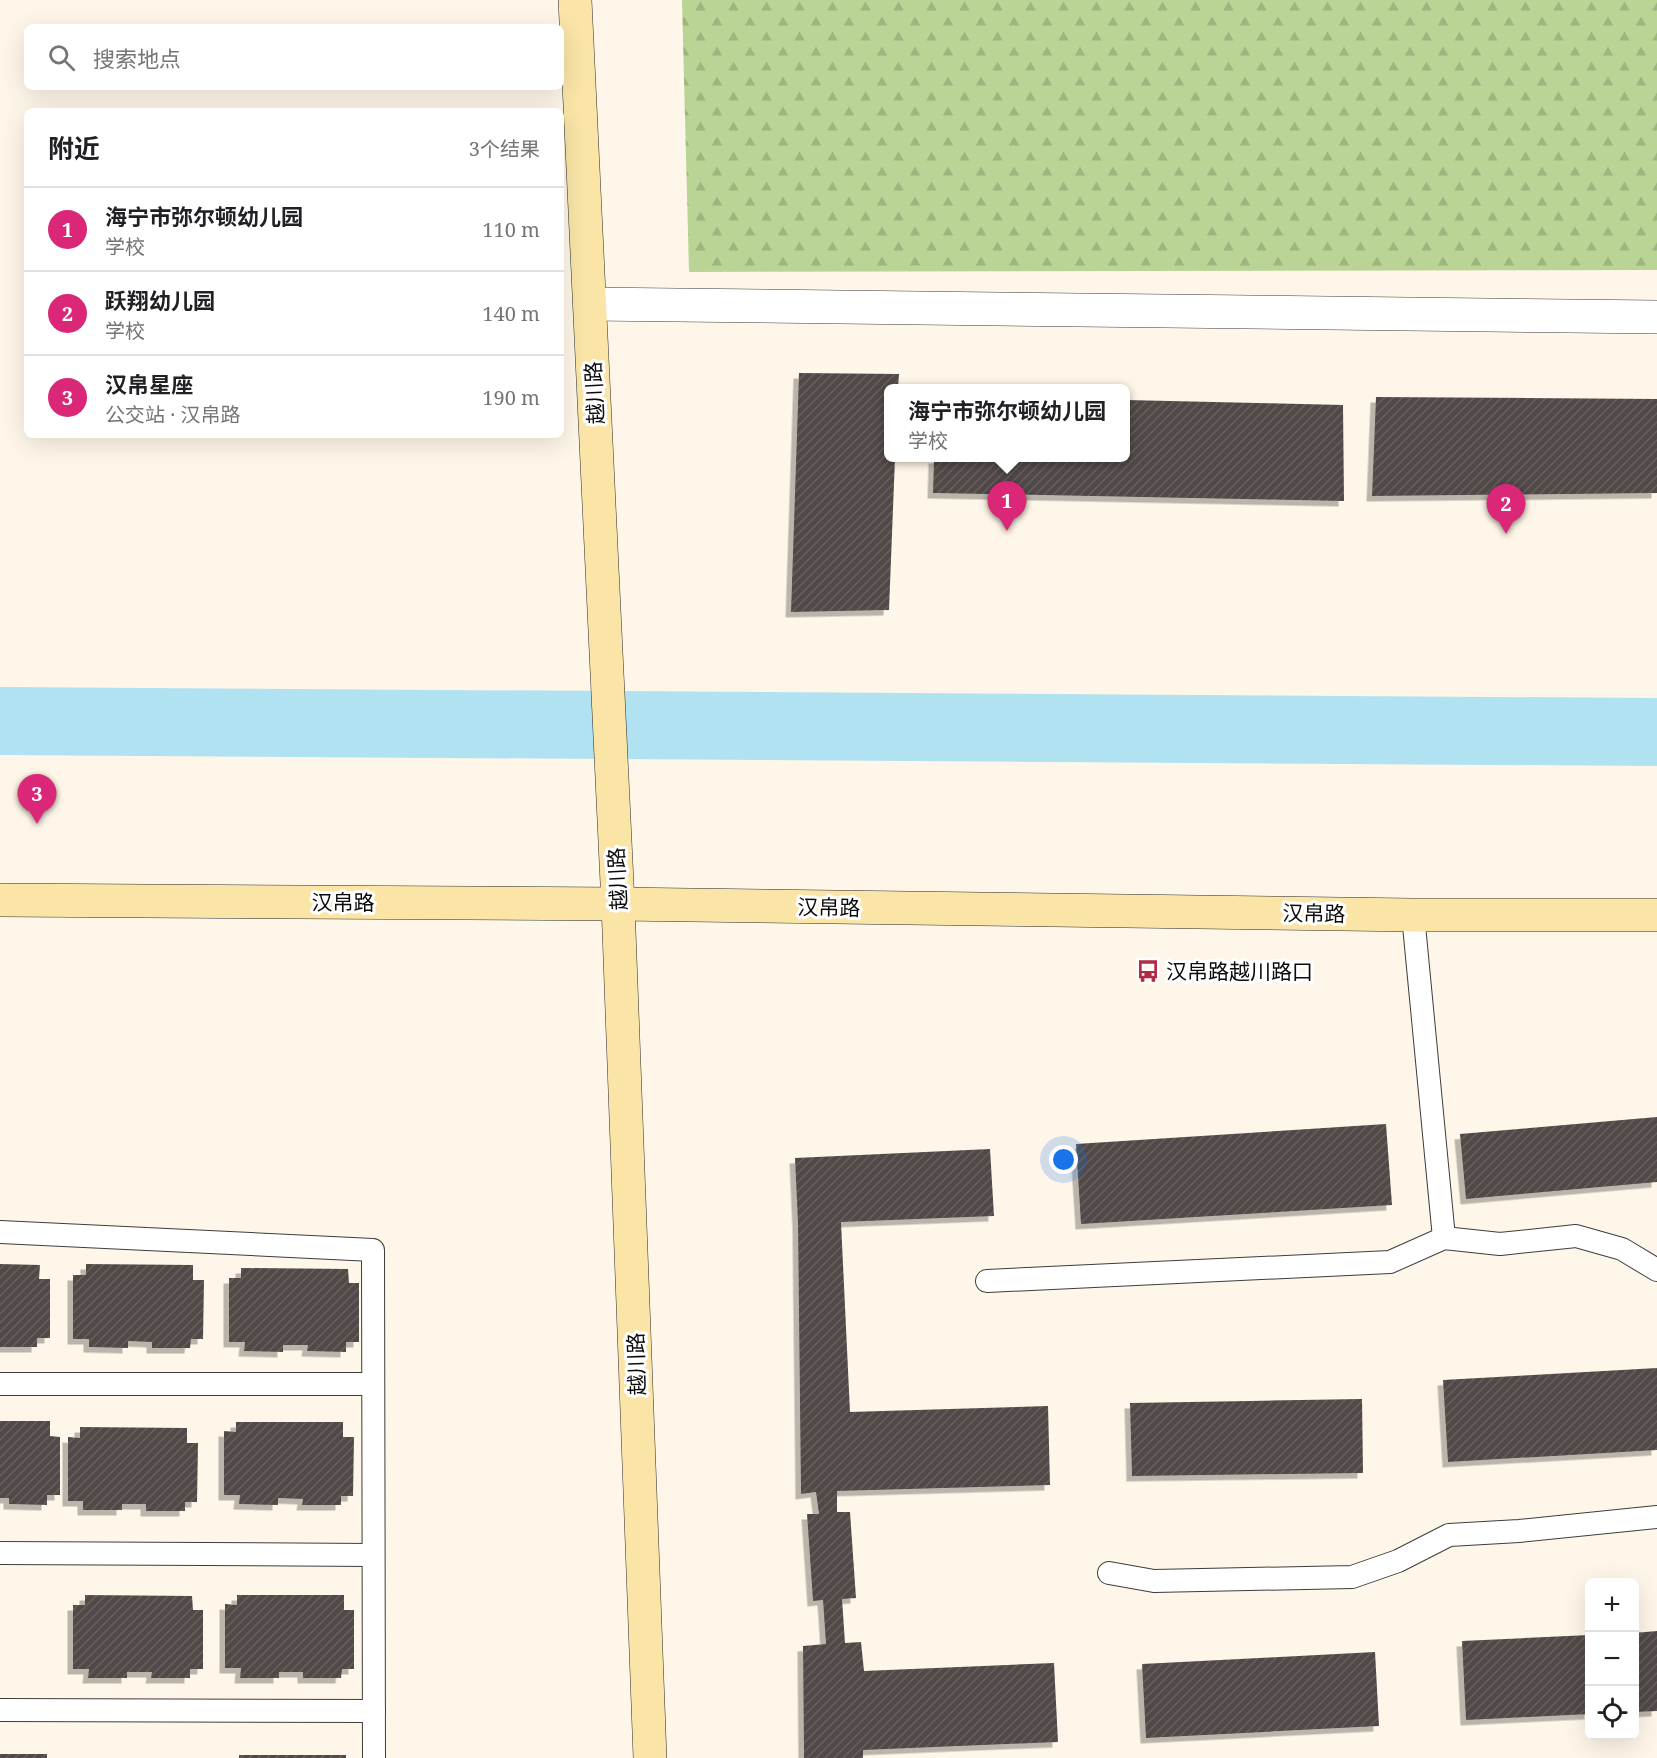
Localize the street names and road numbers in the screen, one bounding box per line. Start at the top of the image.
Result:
street label: 越川路 [578,361,610,425]
street label: 越川路 [601,847,633,911]
street label: 汉帛路 [312,888,375,916]
street label: 汉帛路 [797,892,861,922]
street label: 汉帛路 [1282,898,1346,928]
street label: 越川路 [621,1332,651,1396]

